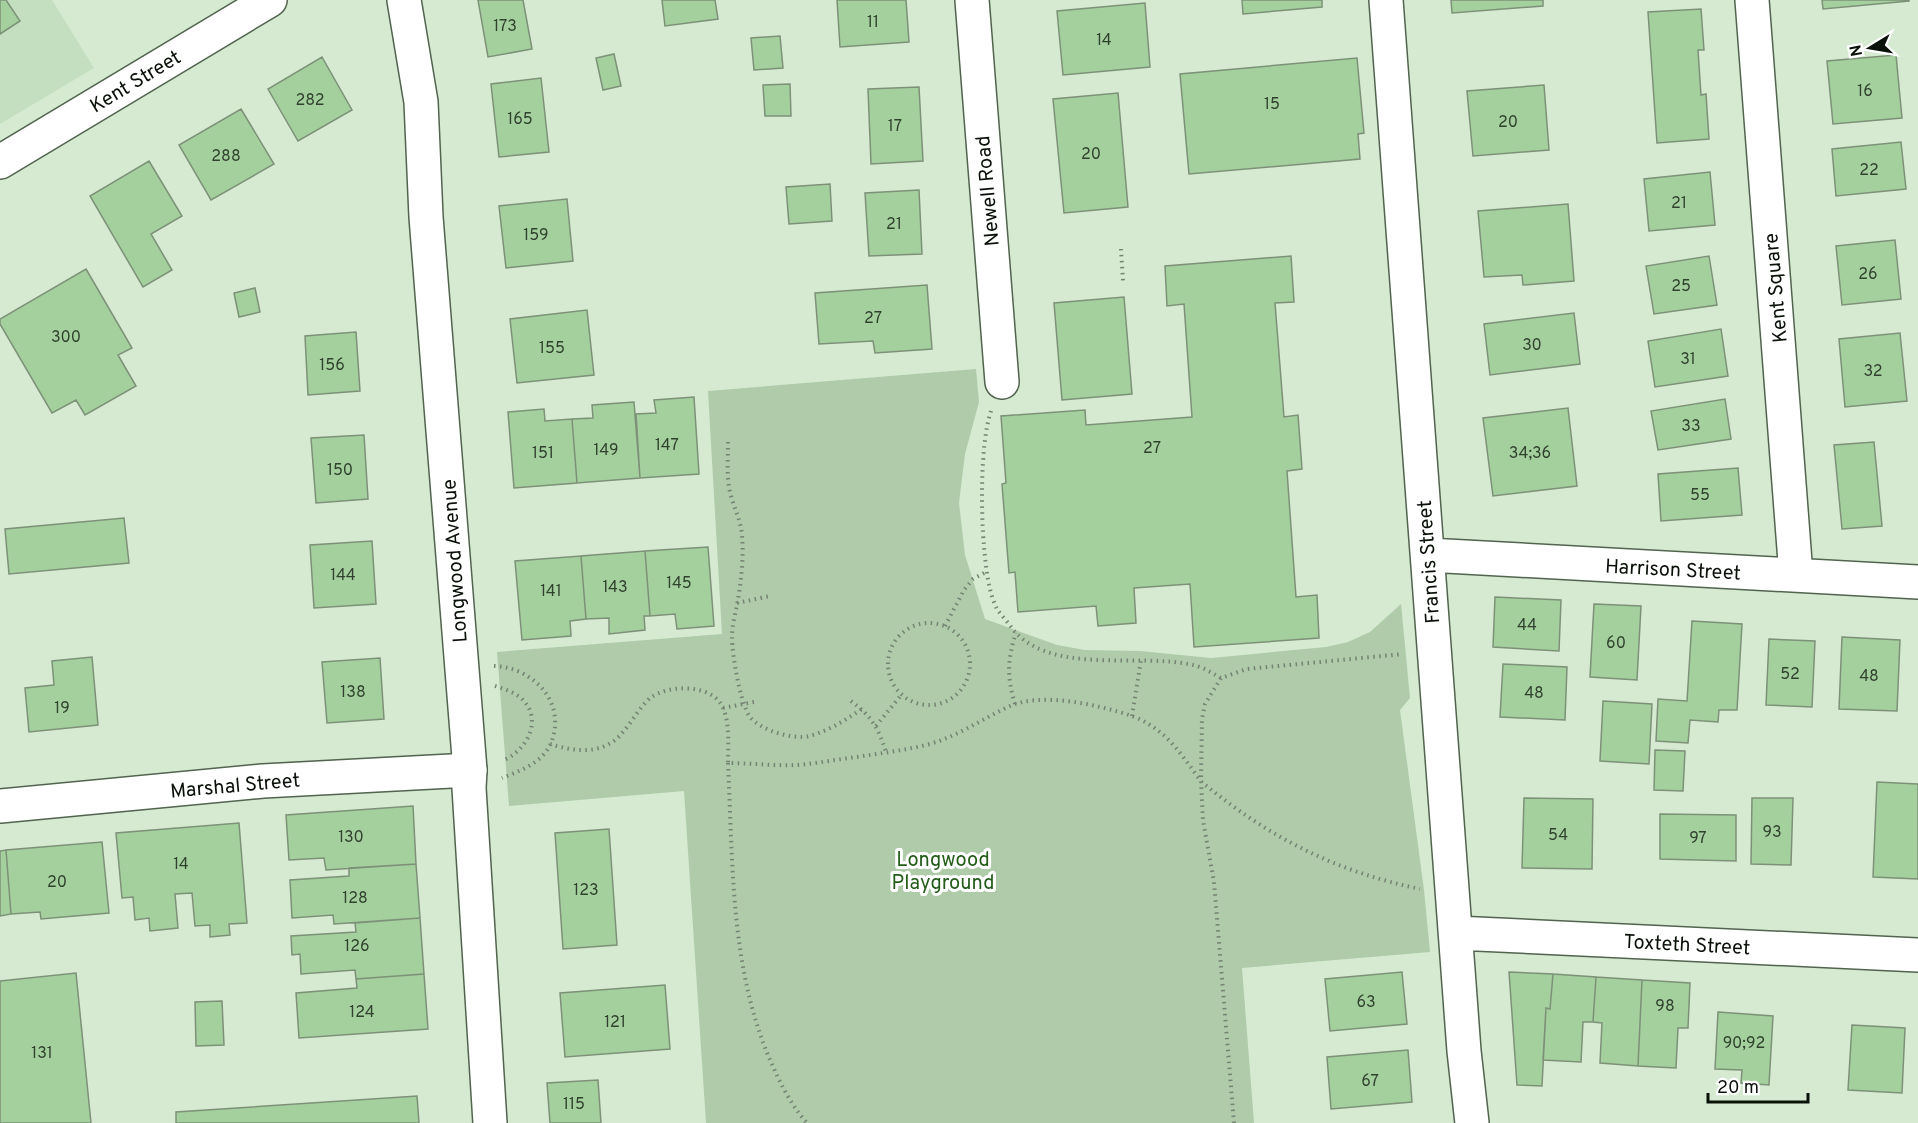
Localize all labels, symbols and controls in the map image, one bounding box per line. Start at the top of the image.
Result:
house number: 11 [867,13,879,33]
house number: 173 [493,17,517,37]
north arrow [1840,18,1900,78]
house number: 14 [1096,31,1112,51]
text: N [1846,43,1868,58]
street label: Kent Street [86,45,186,120]
house number: 16 [1857,82,1873,102]
house number: 282 [295,91,325,111]
house number: 15 [1264,95,1280,115]
house number: 165 [507,110,533,130]
house number: 20 [1498,113,1518,133]
house number: 17 [888,117,902,137]
street label: Newell Road [971,134,1007,247]
house number: 20 [1081,145,1101,165]
house number: 288 [211,147,241,167]
house number: 22 [1859,161,1879,181]
house number: 21 [1671,194,1687,214]
house number: 21 [886,215,902,235]
house number: 159 [523,226,549,246]
street label: Kent Square [1759,232,1795,344]
house number: 26 [1858,265,1878,285]
house number: 25 [1671,277,1691,297]
house number: 27 [864,309,882,329]
house number: 300 [51,328,81,348]
house number: 30 [1522,336,1542,356]
house number: 155 [539,339,565,359]
house number: 31 [1680,350,1696,370]
house number: 156 [319,356,345,376]
house number: 32 [1863,362,1883,382]
house number: 33 [1681,417,1701,437]
house number: 147 [655,436,679,456]
house number: 27 [1143,439,1161,459]
house number: 149 [594,441,618,461]
house number: 151 [532,444,554,464]
house number: 34;36 [1509,444,1551,464]
house number: 150 [327,461,353,481]
street label: Longwood Avenue [437,478,475,644]
house number: 55 [1690,486,1710,506]
street label: Francis Street [1413,499,1447,624]
street label: Harrison Street [1604,554,1741,588]
house number: 144 [330,566,356,586]
house number: 145 [666,574,692,594]
house number: 143 [602,578,628,598]
house number: 141 [540,582,562,602]
house number: 44 [1517,616,1537,636]
house number: 60 [1606,634,1626,654]
house number: 52 [1780,665,1800,685]
house number: 48 [1859,667,1879,687]
house number: 138 [340,683,366,703]
house number: 48 [1524,684,1544,704]
house number: 19 [54,699,70,719]
street label: Marshal Street [169,768,301,806]
house number: 93 [1762,823,1782,843]
house number: 54 [1548,826,1568,846]
house number: 130 [338,828,364,848]
house number: 97 [1689,829,1707,849]
park label: Longwood Playground [892,848,994,897]
house number: 14 [173,855,189,875]
house number: 20 [47,873,67,893]
house number: 123 [573,881,599,901]
house number: 128 [342,889,368,909]
street label: Toxteth Street [1623,930,1751,962]
house number: 126 [344,937,370,957]
house number: 63 [1356,993,1376,1013]
house number: 98 [1655,997,1675,1017]
house number: 124 [349,1003,375,1023]
house number: 121 [604,1013,626,1033]
house number: 90;92 [1723,1034,1765,1054]
house number: 131 [31,1044,53,1064]
scale bar [1708,1066,1808,1104]
house number: 67 [1361,1072,1379,1092]
text: 20 m [1717,1077,1759,1100]
house number: 115 [563,1095,585,1115]

